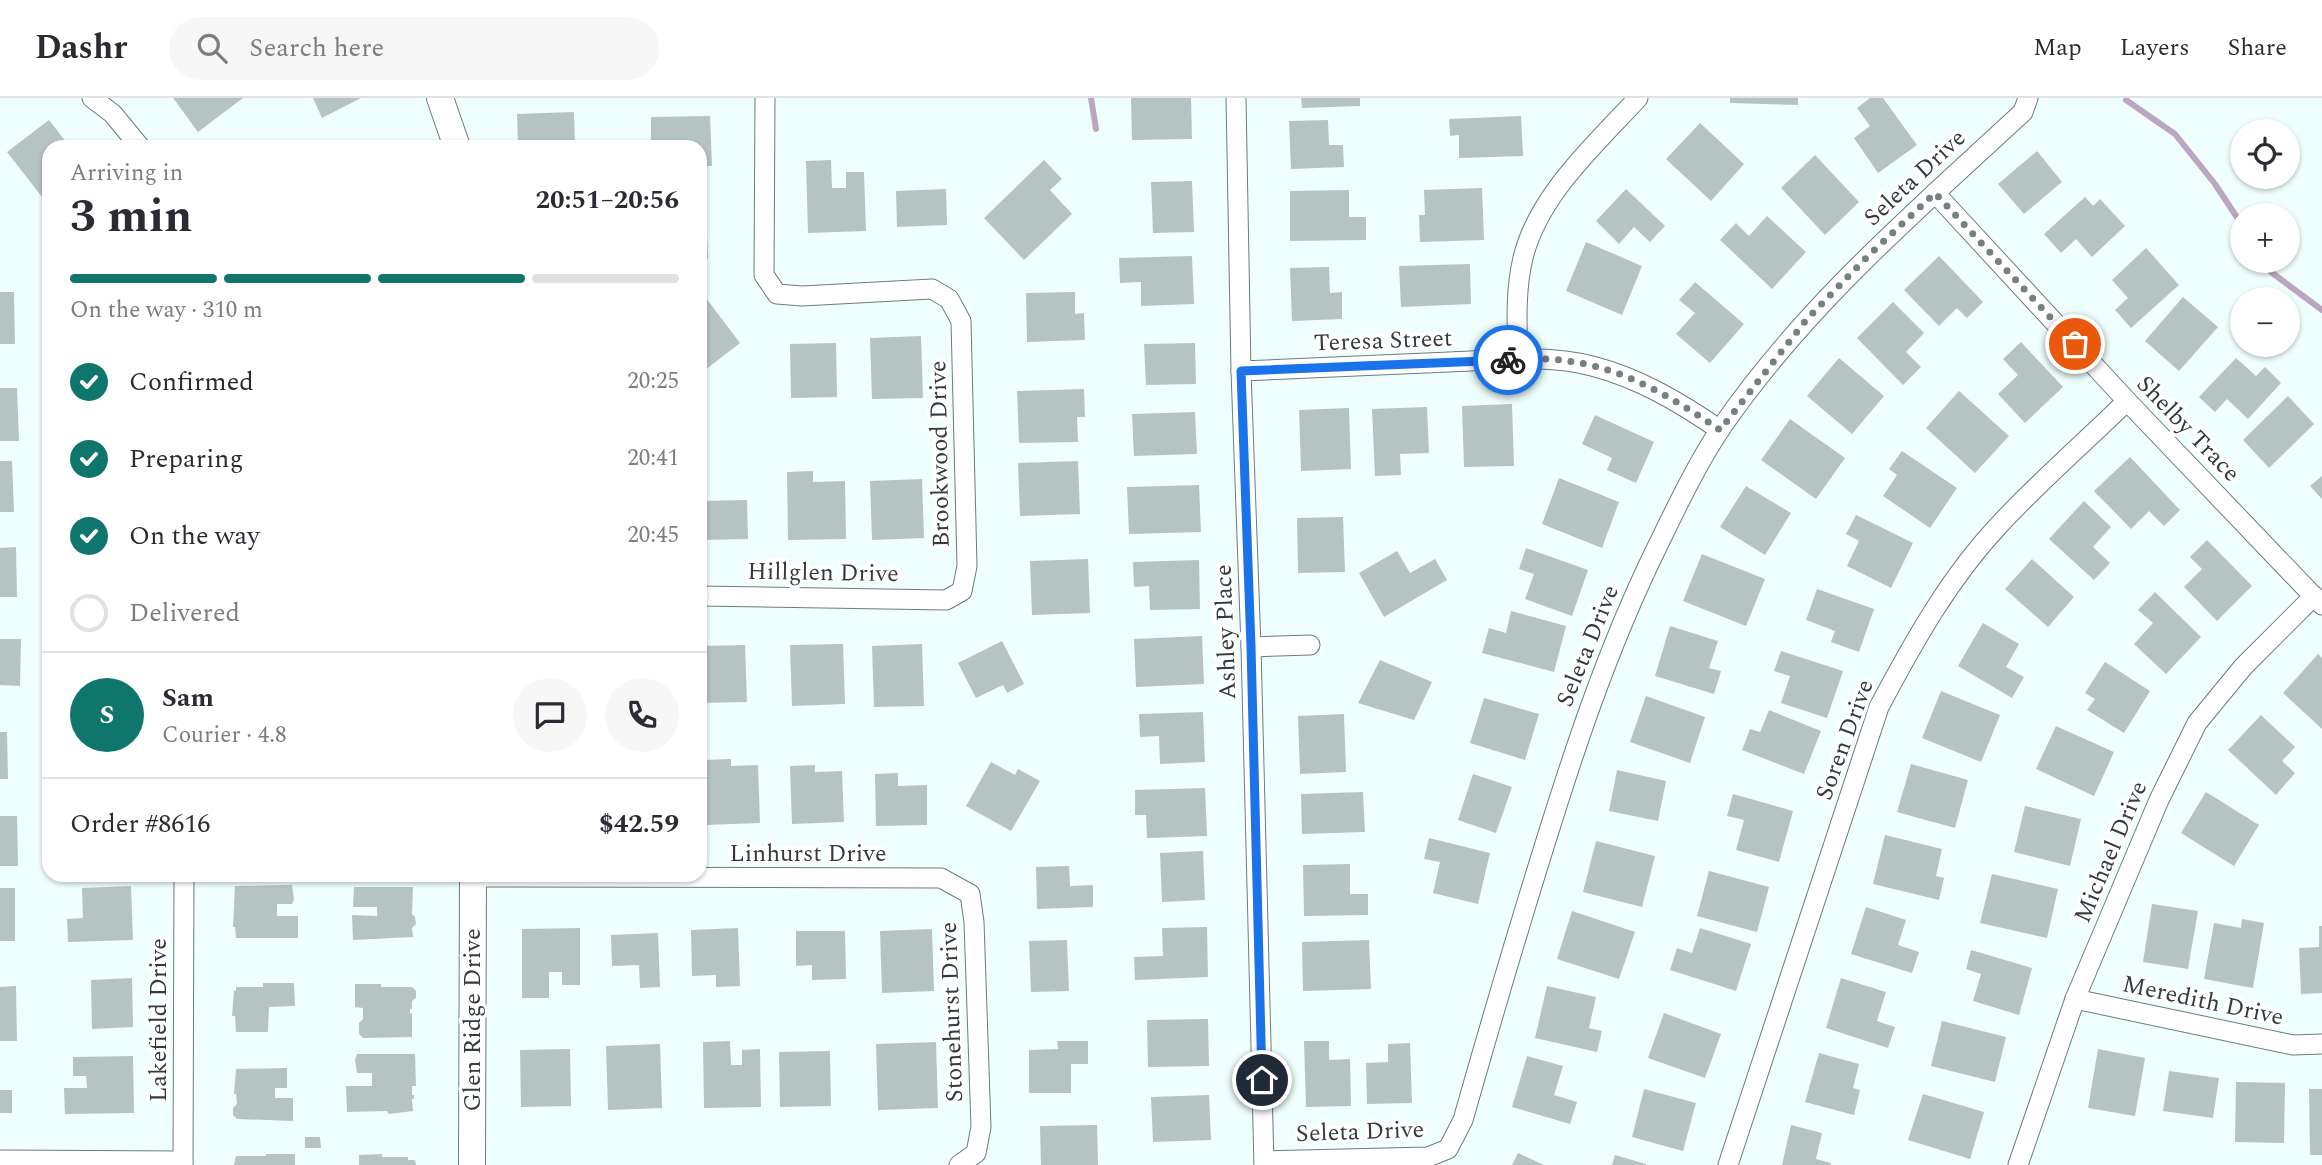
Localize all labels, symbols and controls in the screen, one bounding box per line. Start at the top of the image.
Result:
search box [169,17,659,80]
text: Dashr [35,23,127,73]
text: Search here [249,28,384,68]
icon: search [193,29,231,67]
text: Map [2033,30,2082,66]
text: Layers [2120,30,2190,66]
text: Share [2228,30,2287,66]
map controls [2230,119,2300,357]
button: locate [2230,119,2300,189]
street label: Seleta Drive [1856,121,1974,235]
text: Arriving in [70,156,183,191]
text: 20:51–20:56 [535,180,679,220]
text: 3 min [70,182,192,252]
button: + [2230,203,2300,273]
button: − [2230,287,2300,357]
text: On the way · 310 m [70,293,263,328]
pin [2045,314,2105,374]
street label: Teresa Street [1313,321,1453,361]
courier [1473,325,1543,395]
icon: bag [2056,325,2094,363]
icon: bike [1489,341,1527,379]
street label: Brookwood Drive [920,360,960,548]
text: Confirmed [129,362,254,402]
icon: check [70,363,108,401]
text: 20:25 [627,364,679,399]
street label: Shelby Trace [2128,367,2248,491]
text: Preparing [129,439,243,479]
icon: check [70,440,108,478]
text: 20:41 [627,441,679,476]
text: On the way [129,516,260,556]
icon: check [70,517,108,555]
text: 20:45 [627,518,679,553]
street label: Hillglen Drive [747,554,899,592]
street label: Ashley Place [1206,564,1246,700]
street label: Seleta Drive [1547,580,1629,712]
text: Delivered [129,593,240,633]
street label: Soren Drive [1807,675,1883,805]
text: Sam [162,678,214,718]
button: chat [513,678,587,752]
button: phone [605,678,679,752]
text: S [100,695,114,735]
text: Courier · 4.8 [162,718,287,753]
street label: Michael Drive [2065,775,2157,929]
text: Order #8616 [70,804,210,844]
text: $42.59 [599,804,679,844]
street label: Linhurst Drive [729,836,887,872]
street label: Stonehurst Drive [931,921,973,1103]
street label: Glen Ridge Drive [455,928,491,1112]
street label: Lakefield Drive [141,938,177,1102]
street label: Meredith Drive [2119,966,2287,1036]
pin [1232,1050,1292,1110]
icon: home [1243,1061,1281,1099]
street label: Seleta Drive [1295,1112,1425,1152]

